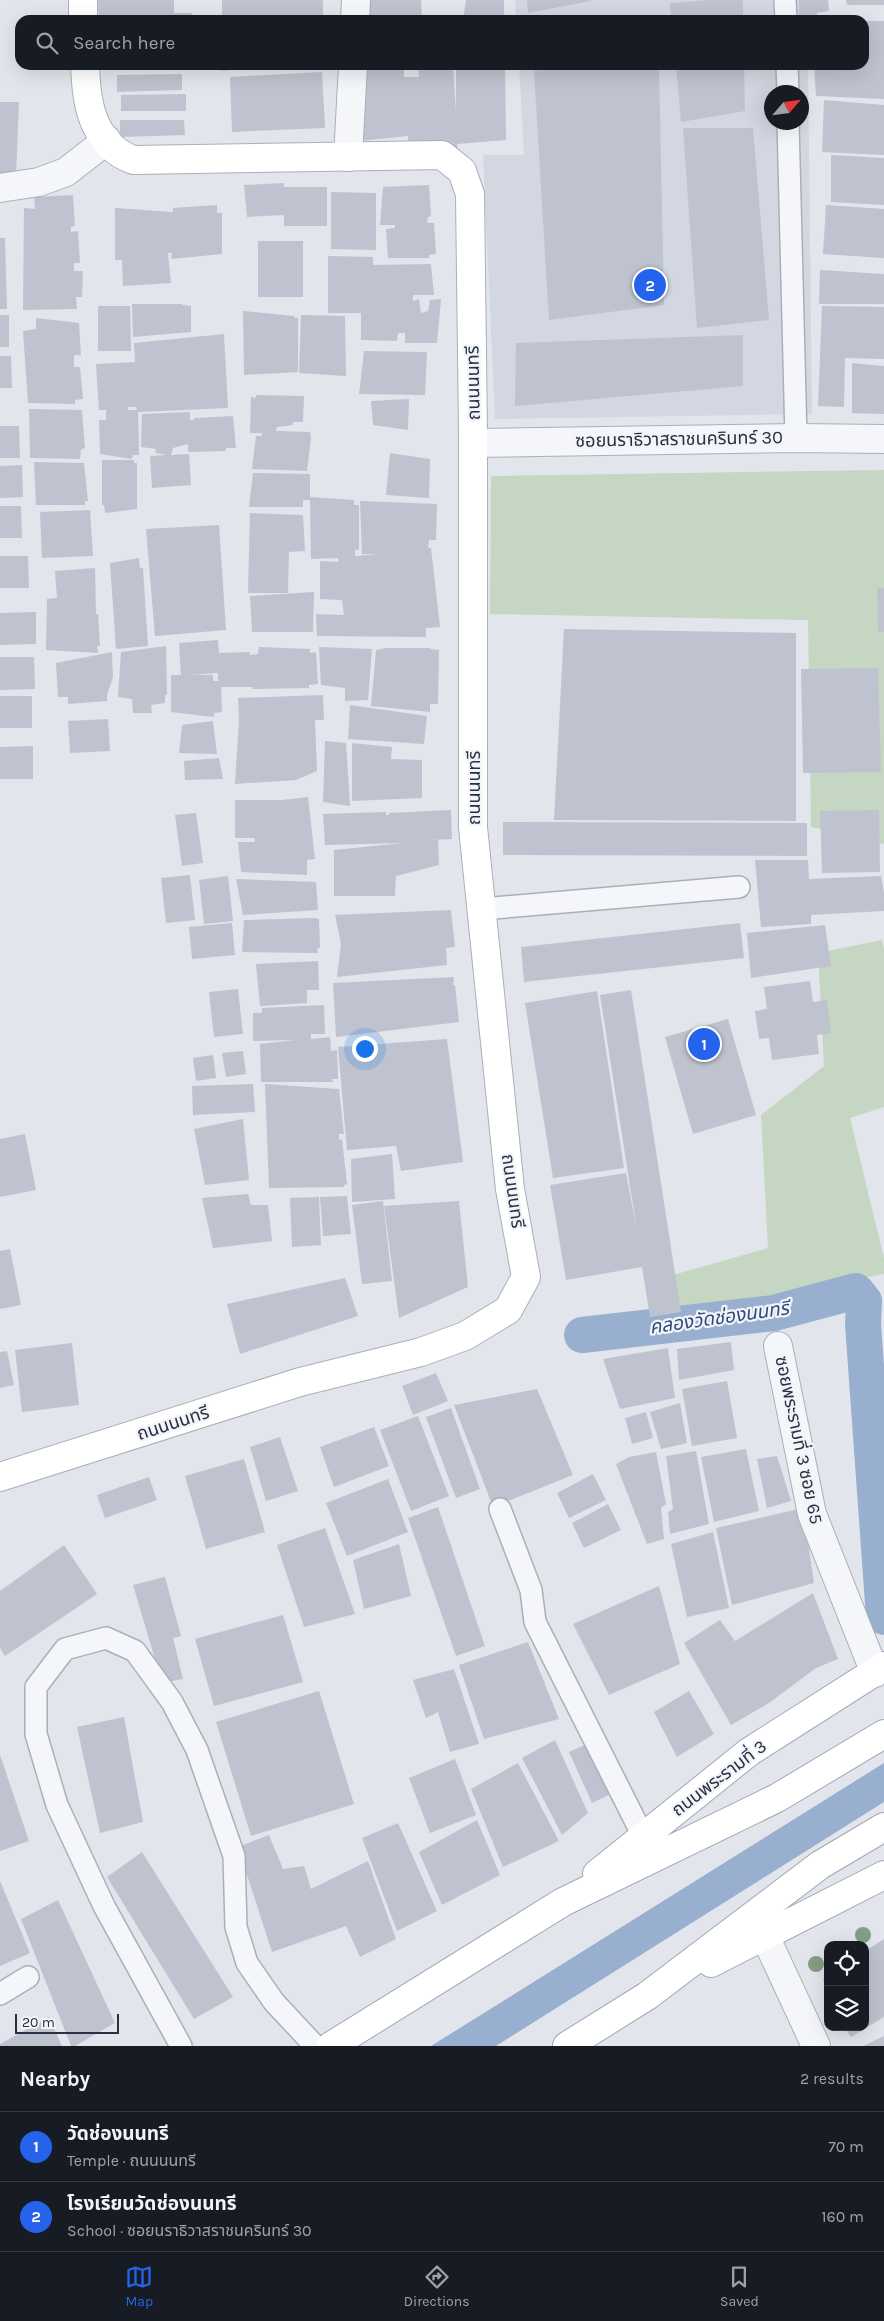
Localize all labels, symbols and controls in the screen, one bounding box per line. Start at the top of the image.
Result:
search box [15,15,869,70]
icon: search [33,29,61,57]
text: Search here [73,32,175,54]
north arrow [764,85,809,130]
pin: 2 [634,266,666,304]
street label: ถนนนนทรี [461,345,485,421]
street label: ซอยนราธิวาสราชนครินทร์ 30 [575,426,783,452]
street label: ถนนนนทรี [463,750,485,825]
pin: 1 [688,1025,720,1063]
your location [352,1036,378,1062]
street label: ถนนนนทรี [497,1152,529,1230]
water label: คลองวัดช่องนนทรี [648,1297,794,1339]
street label: ซอยพระรามที่ 3 ซอย 65 [770,1353,830,1526]
street label: ถนนนนทรี [134,1401,212,1445]
street label: ถนนพระรามที่ 3 [666,1734,771,1821]
map controls [824,1941,869,2031]
button: locate [824,1941,869,1986]
button: layers [824,1986,869,2031]
scale bar [15,2011,119,2034]
text: 20 m [22,2014,55,2031]
text: Nearby [20,2067,90,2091]
text: 2 results [800,2069,864,2088]
text: วัดช่องนนทรี [67,2123,169,2145]
text: 1 [33,2137,39,2156]
text: 70 m [828,2137,864,2156]
text: Temple · ถนนนนทรี [67,2151,196,2170]
text: โรงเรียนวัดช่องนนทรี [67,2193,237,2215]
text: 2 [31,2207,41,2226]
text: 160 m [821,2207,864,2226]
text: School · ซอยนราธิวาสราชนครินทร์ 30 [67,2221,312,2240]
tab: Map [125,2263,153,2310]
tab: Directions [404,2263,470,2310]
tab: Saved [720,2263,759,2310]

